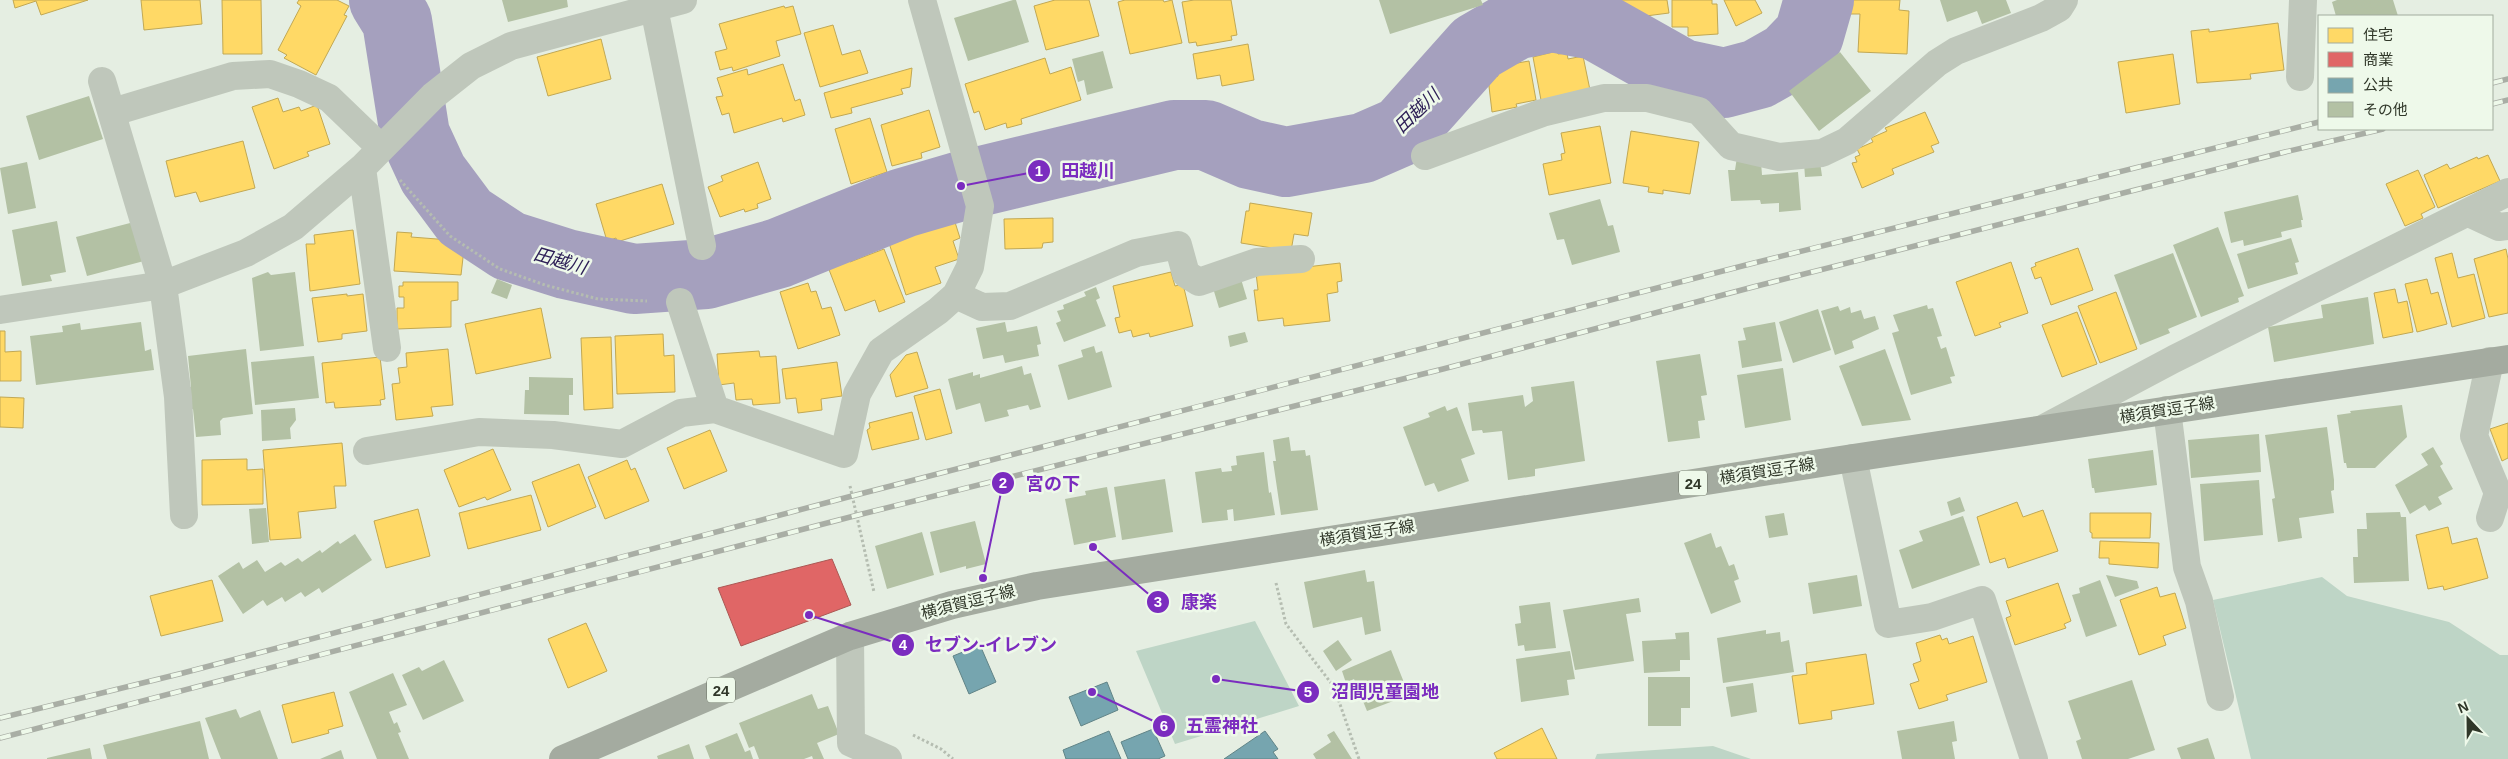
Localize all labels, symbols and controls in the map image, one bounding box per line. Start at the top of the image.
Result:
legend [2318,15,2493,130]
text: 住宅 [2363,26,2393,43]
text: 商業 [2363,51,2393,68]
text: 公共 [2363,76,2393,93]
water label: 田越川 [1391,84,1445,137]
text: その他 [2363,101,2408,118]
callout: 田越川 [1026,154,1125,187]
text: 田越川 [1061,161,1115,181]
text: 1 [1035,162,1043,179]
water label: 田越川 [531,244,591,279]
street label: 横須賀逗子線 [2118,394,2216,426]
street label: 横須賀逗子線 [1718,455,1816,487]
callout: 宮の下 [991,467,1090,500]
road number: 24 [1679,470,1707,496]
text: 2 [999,474,1007,491]
text: 宮の下 [1026,474,1080,494]
street label: 横須賀逗子線 [1318,517,1416,549]
street label: 横須賀逗子線 [919,582,1017,622]
callout: 康楽 [1146,585,1227,618]
text: 康楽 [1181,592,1217,612]
text: 3 [1154,593,1162,610]
callout: セブン-イレブン [890,628,1067,661]
text: セブン-イレブン [925,635,1057,655]
text: 4 [899,636,908,653]
callout: 沼間児童園地 [1296,675,1449,708]
road number: 24 [707,678,735,702]
text: 沼間児童園地 [1331,682,1439,702]
text: 5 [1304,683,1312,700]
north arrow [2443,694,2493,744]
text: N [2455,698,2471,716]
callout: 五霊神社 [1151,710,1268,743]
text: 五霊神社 [1186,716,1258,736]
text: 6 [1160,717,1168,734]

